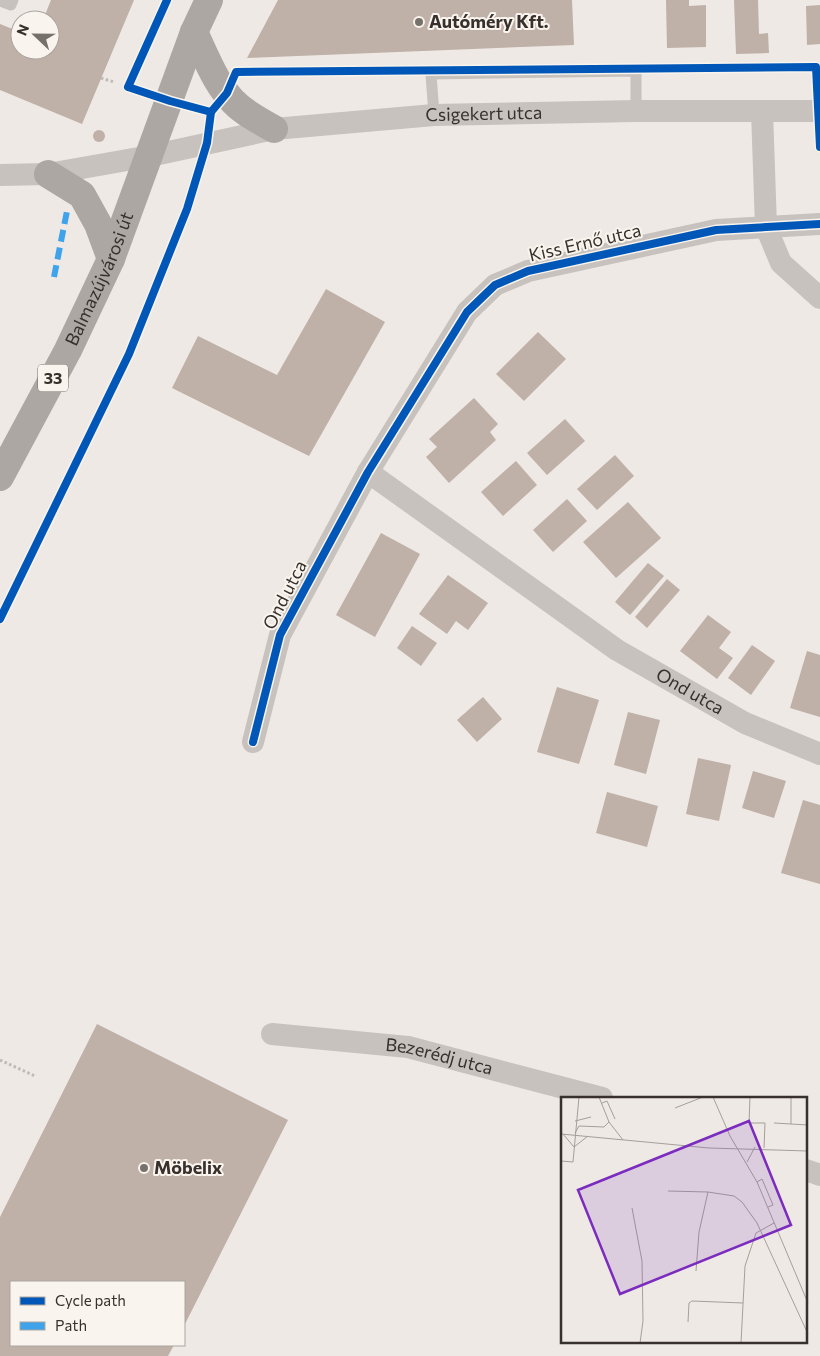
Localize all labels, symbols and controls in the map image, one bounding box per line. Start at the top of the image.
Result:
north arrow [10,10,60,60]
place label: Autóméry Kft. [429,10,549,32]
marker: Autóméry Kft. [413,16,425,28]
text: N [13,22,32,38]
street label: Csigekert utca [424,101,542,126]
street label: Balmazújvárosi út [60,209,137,349]
street label: Kiss Ernő utca [527,218,643,266]
road number: 33 [38,364,68,392]
street label: Ond utca [257,556,311,633]
street label: Ond utca [653,663,728,719]
street label: Bezerédj utca [385,1033,496,1079]
inset map [561,1097,808,1344]
place label: Möbelix [154,1156,222,1178]
marker: Möbelix [138,1162,150,1174]
legend [10,1281,185,1346]
text: Cycle path [55,1291,126,1309]
text: Path [55,1316,87,1334]

